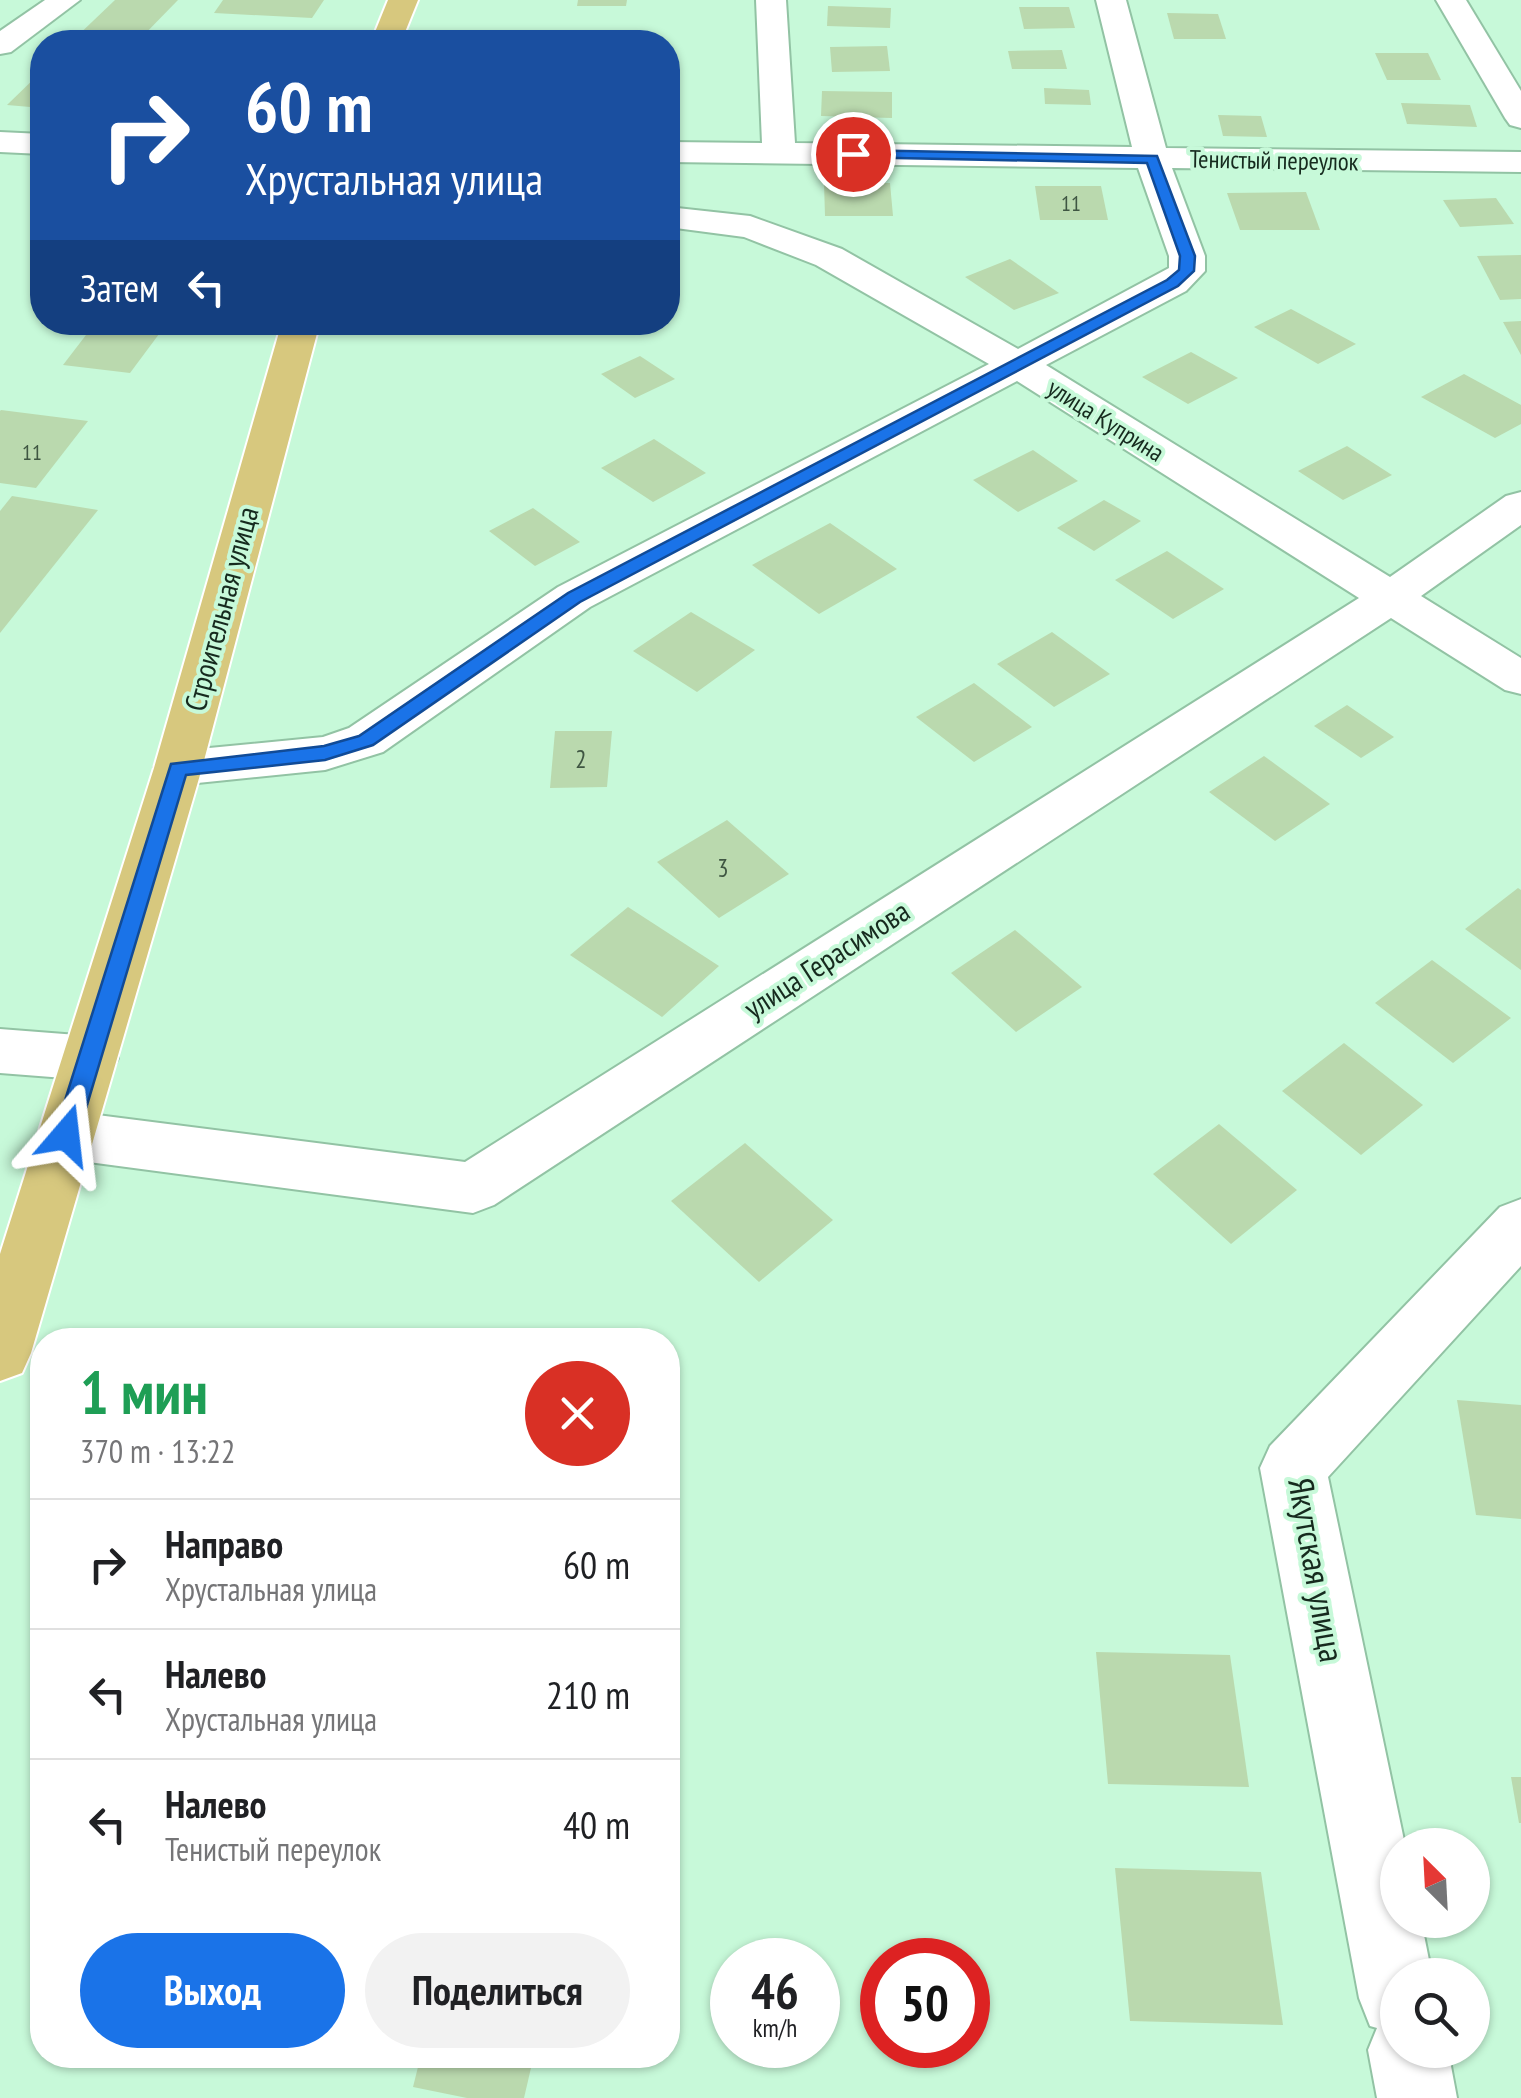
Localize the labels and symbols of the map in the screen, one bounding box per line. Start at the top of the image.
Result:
pin [811,112,896,197]
street label: Тенистый переулок [1189,143,1359,177]
house number: 11 [1061,189,1081,217]
street label: улица Куприна [1042,372,1170,468]
house number: 11 [22,438,42,466]
street label: Строительная улица [175,502,267,715]
house number: 2 [575,743,587,775]
house number: 3 [717,852,729,884]
street label: улица Герасимова [736,891,916,1027]
position arrow [14,1083,118,1187]
street label: Якутская улица [1278,1474,1356,1666]
north arrow [1380,1828,1490,1938]
speed limit sign: 50 [860,1938,990,2068]

